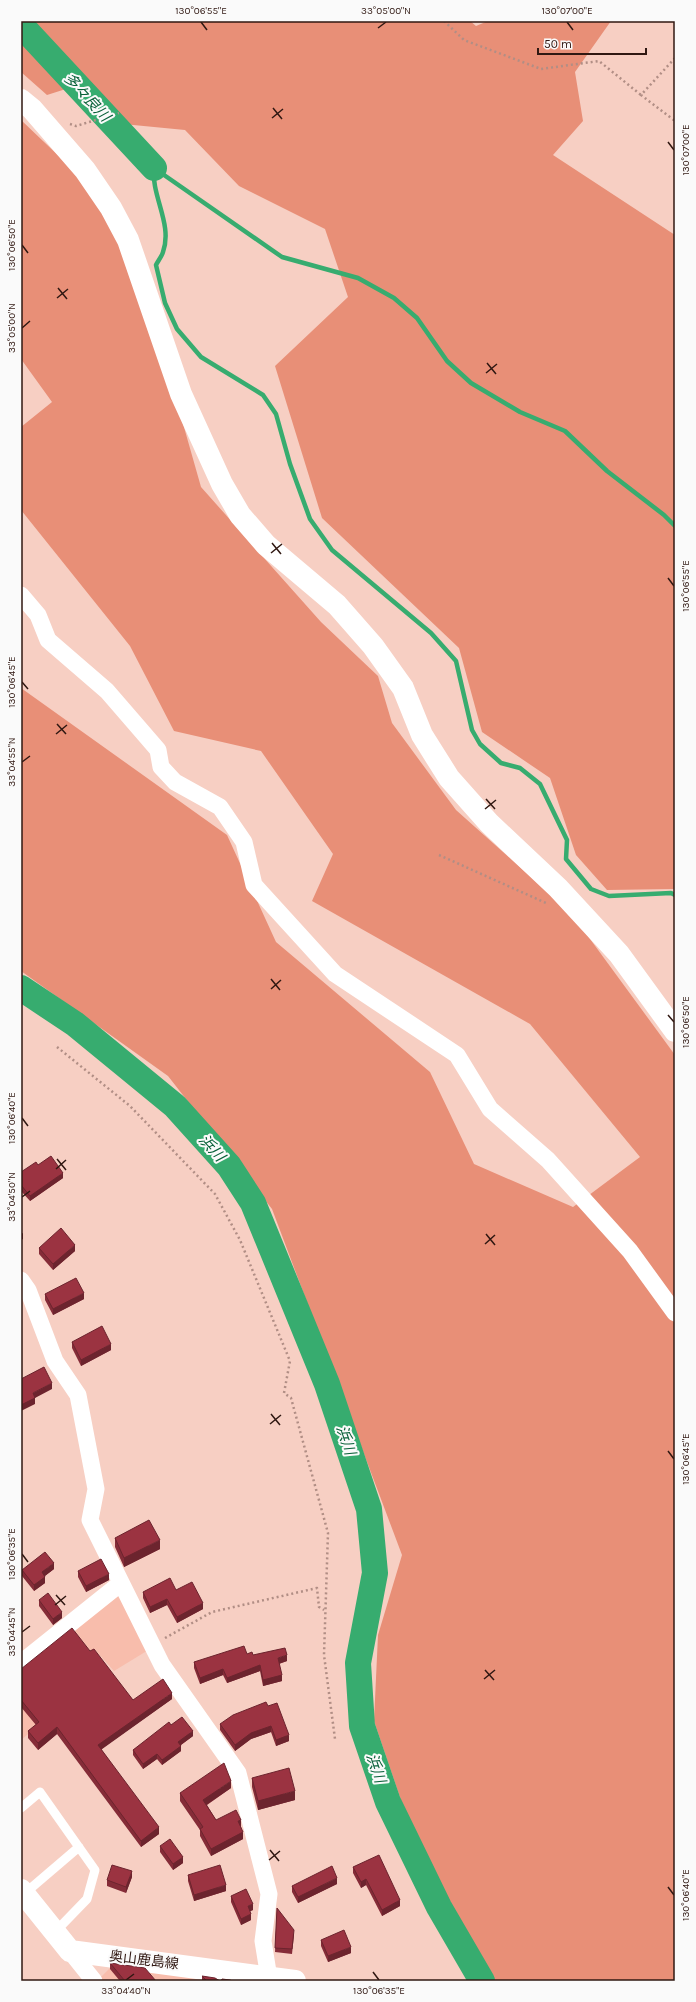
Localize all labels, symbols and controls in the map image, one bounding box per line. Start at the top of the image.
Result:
text: 130°06'55"E [175,5,227,17]
text: 33°05'00"N [361,5,411,17]
text: 130°07'00"E [541,5,593,17]
scale bar [538,30,646,56]
text: 50 m [544,37,572,51]
water label: 多々良川 [60,69,115,127]
text: 130°07'00"E [680,124,692,176]
text: 130°06'50"E [6,219,18,271]
text: 33°05'00"N [6,303,18,353]
text: 130°06'55"E [680,560,692,612]
text: 130°06'45"E [6,656,18,708]
text: 33°04'55"N [6,737,18,787]
text: 130°06'50"E [680,996,692,1048]
text: 130°06'40"E [6,1092,18,1144]
water label: 浜川 [195,1131,230,1167]
text: 33°04'50"N [6,1172,18,1222]
water label: 浜川 [333,1423,360,1459]
text: 130°06'45"E [680,1433,692,1485]
text: 130°06'35"E [6,1528,18,1580]
text: 33°04'45"N [6,1607,18,1657]
water label: 浜川 [363,1751,390,1787]
text: 130°06'40"E [680,1869,692,1921]
street label: 奥山鹿島線 [108,1947,180,1973]
text: 33°04'40"N [101,1985,151,1997]
text: 130°06'35"E [353,1985,405,1997]

